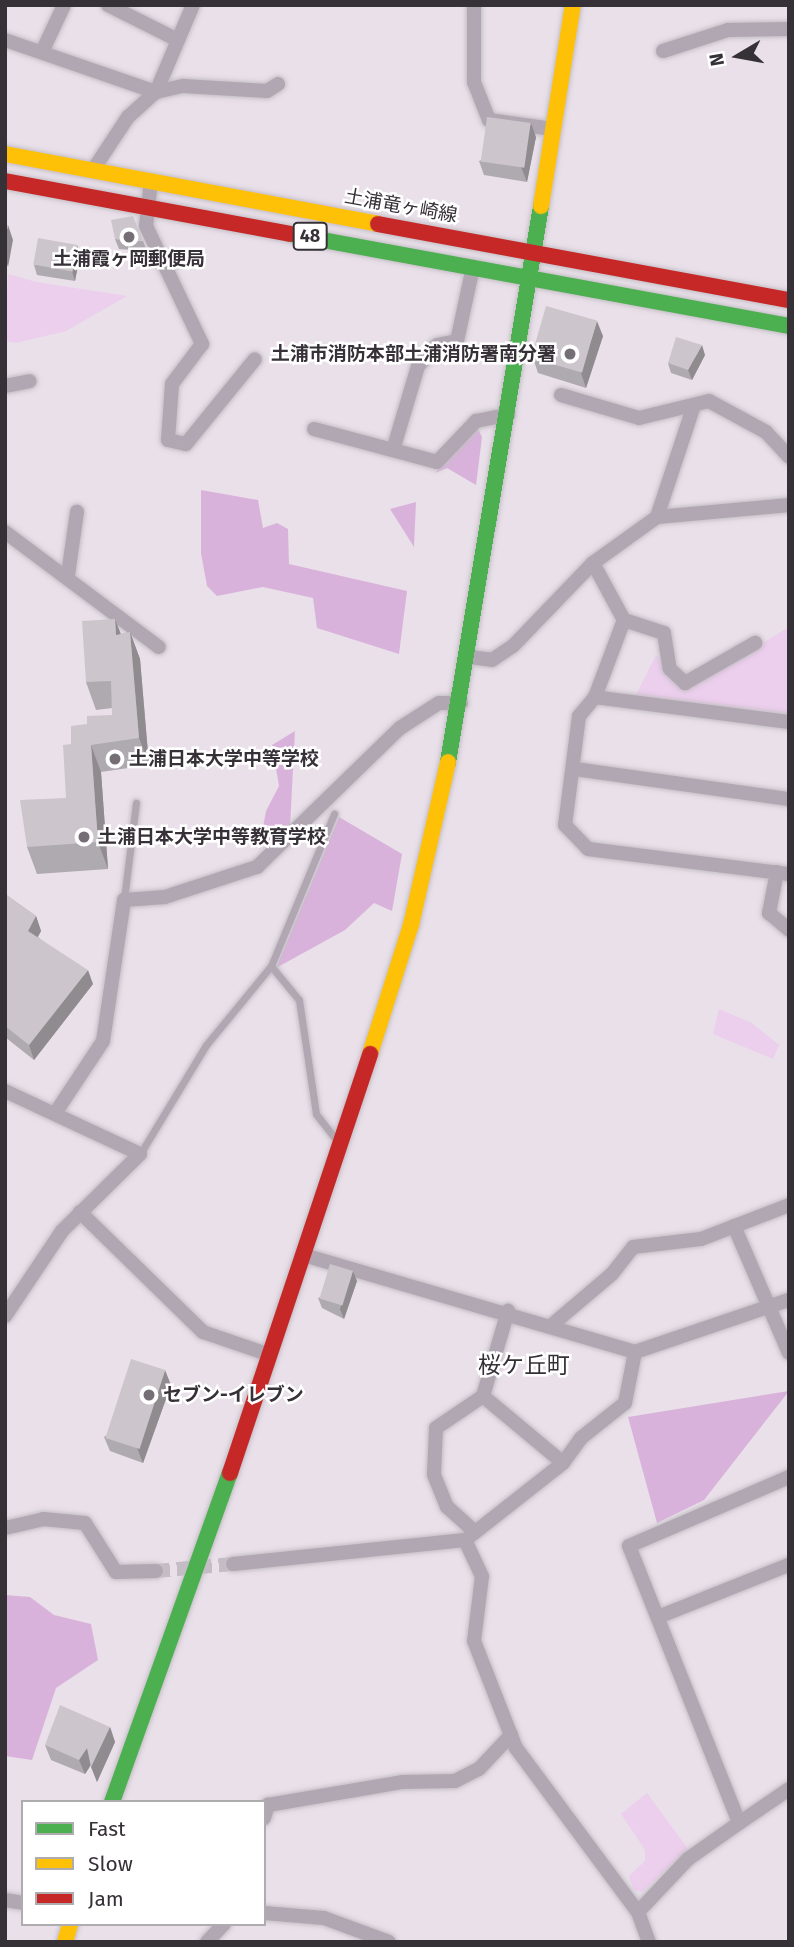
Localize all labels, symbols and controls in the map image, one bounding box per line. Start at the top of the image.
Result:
north arrow [703,21,773,91]
text: N [704,52,729,68]
street label: 土浦竜ヶ崎線 [343,185,459,227]
road number: 48 [292,222,328,250]
marker: 土浦霞ヶ岡郵便局 [121,229,137,245]
place label: 土浦霞ヶ岡郵便局 [53,248,205,270]
place label: 土浦市消防本部土浦消防署南分署 [271,343,556,365]
marker: 土浦市消防本部土浦消防署南分署 [562,346,578,362]
place label: 土浦日本大学中等学校 [129,748,319,770]
marker: 土浦日本大学中等学校 [107,751,123,767]
place label: 土浦日本大学中等教育学校 [98,826,326,848]
marker: 土浦日本大学中等教育学校 [76,829,92,845]
district label: 桜ケ丘町 [478,1351,570,1379]
place label: セブン-イレブン [163,1384,304,1406]
marker: セブン-イレブン [141,1387,157,1403]
legend [21,1800,266,1926]
text: Fast [88,1816,126,1842]
text: Slow [88,1851,133,1877]
text: Jam [88,1886,124,1912]

